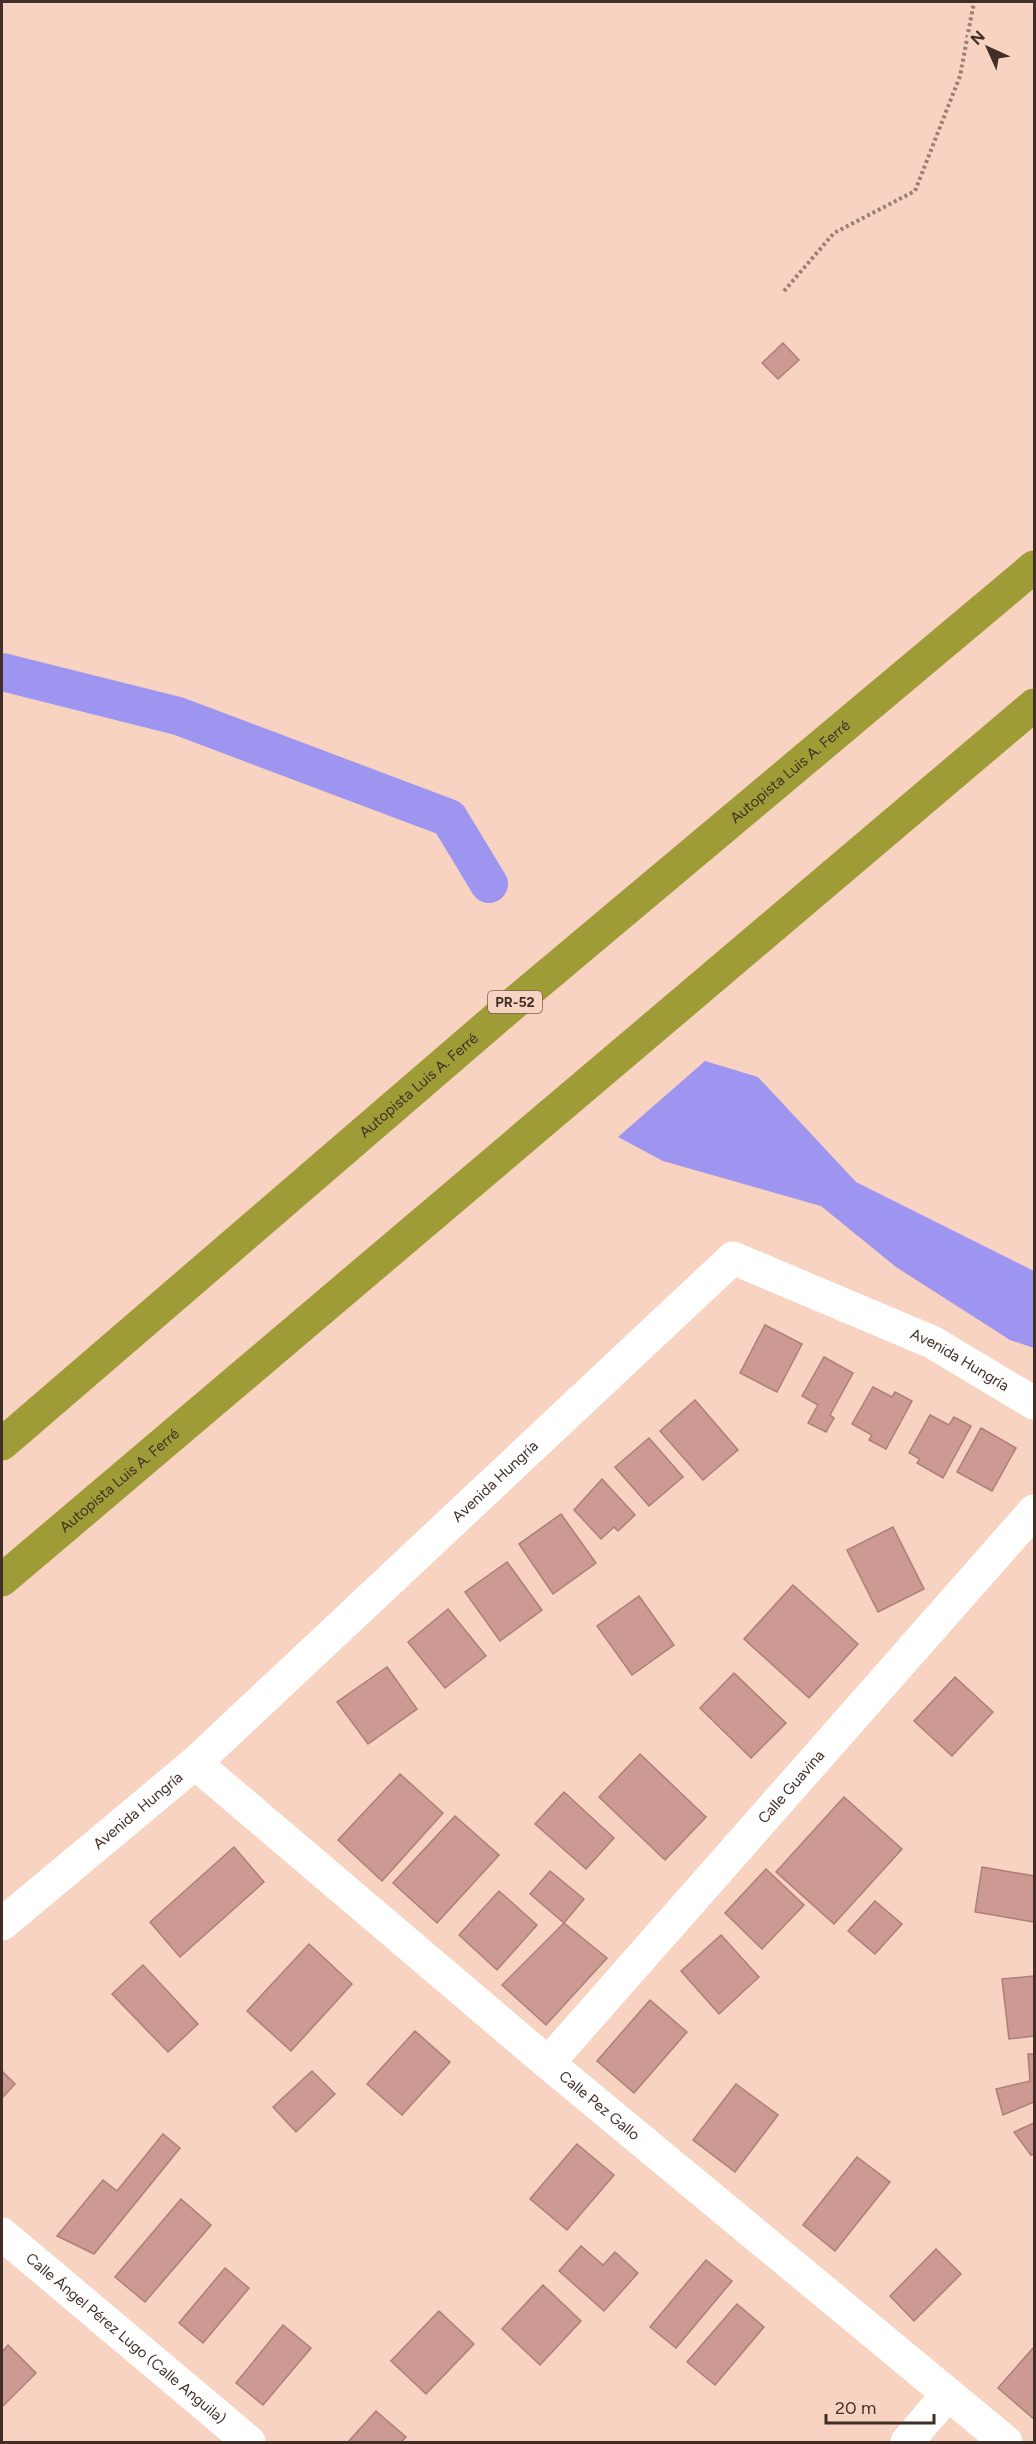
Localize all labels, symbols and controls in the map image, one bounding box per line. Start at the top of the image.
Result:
north arrow [958,18,1018,78]
text: N [967,27,989,49]
street label: Autopista Luis A. Ferré [726,716,854,827]
road number: PR-52 [488,991,542,1013]
street label: Autopista Luis A. Ferré [356,1029,482,1141]
street label: Avenida Hungría [908,1325,1012,1395]
street label: Autopista Luis A. Ferré [56,1425,183,1536]
street label: Avenida Hungría [449,1437,542,1526]
street label: Calle Guavina [754,1746,828,1827]
street label: Avenida Hungría [90,1768,186,1853]
street label: Calle Pez Gallo [555,2067,644,2144]
street label: Calle Ángel Pérez Lugo (Calle Anguila) [22,2249,230,2428]
scale bar [826,2387,934,2425]
text: 20 m [835,2397,876,2419]

